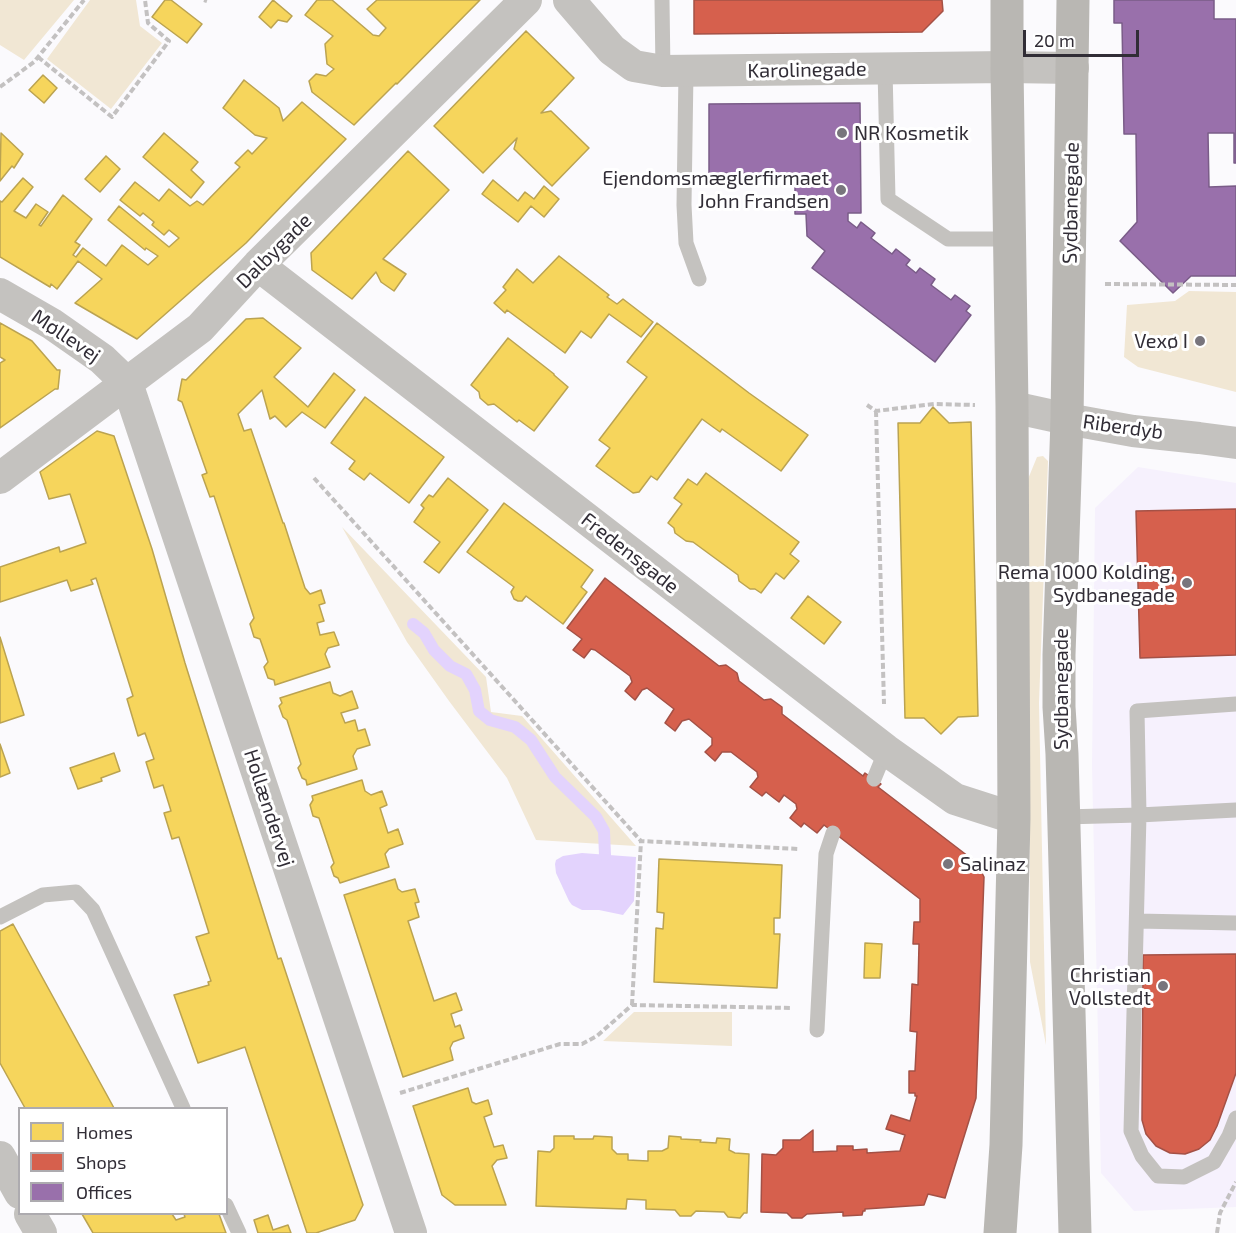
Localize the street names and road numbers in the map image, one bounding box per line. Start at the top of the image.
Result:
street label: Karolinegade [747,57,867,83]
street label: Sydbanegade [1058,142,1084,264]
street label: Dalbygade [231,208,317,294]
street label: Møllevej [27,304,105,368]
street label: Riberdyb [1081,409,1165,445]
street label: Fredensgade [576,507,684,599]
street label: Sydbanegade [1049,628,1073,750]
street label: Hollændervej [239,746,299,870]

